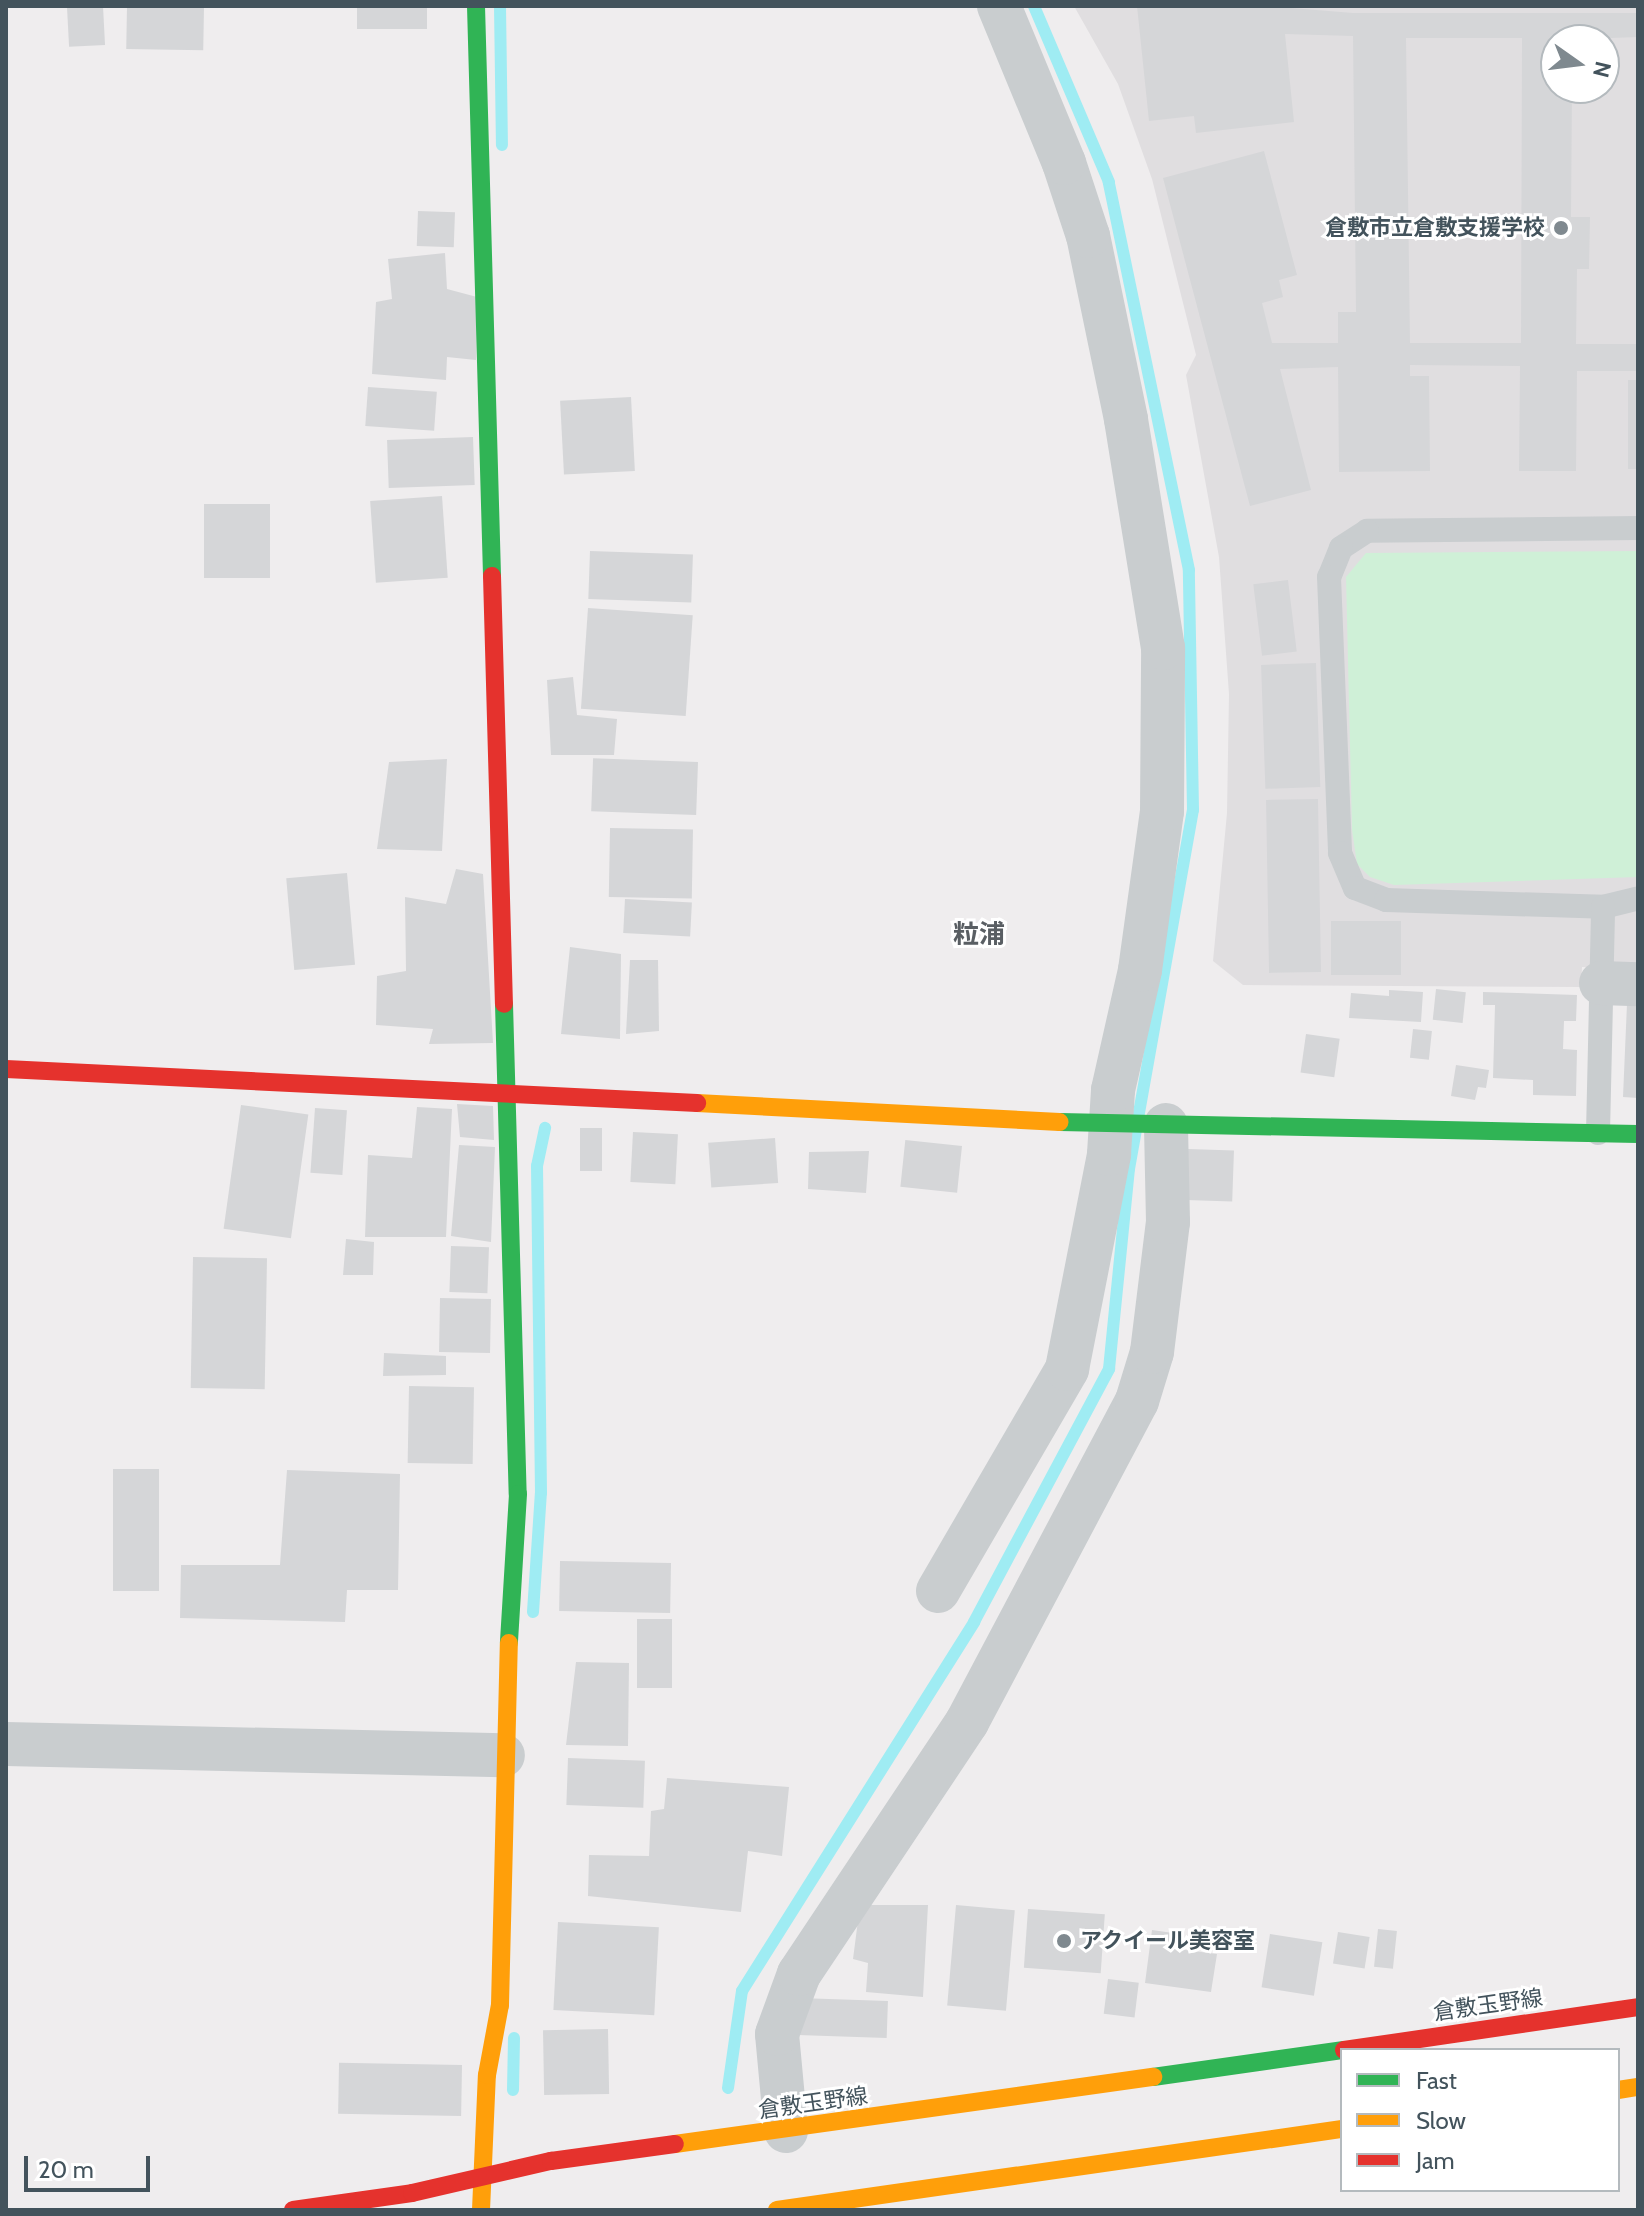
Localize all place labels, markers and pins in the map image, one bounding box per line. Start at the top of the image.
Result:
place label: 倉敷市立倉敷支援学校 [1325,215,1545,241]
marker: 倉敷市立倉敷支援学校 [1552,219,1570,237]
place label: アクイール美容室 [1080,1928,1256,1954]
marker: アクイール美容室 [1055,1932,1073,1950]

